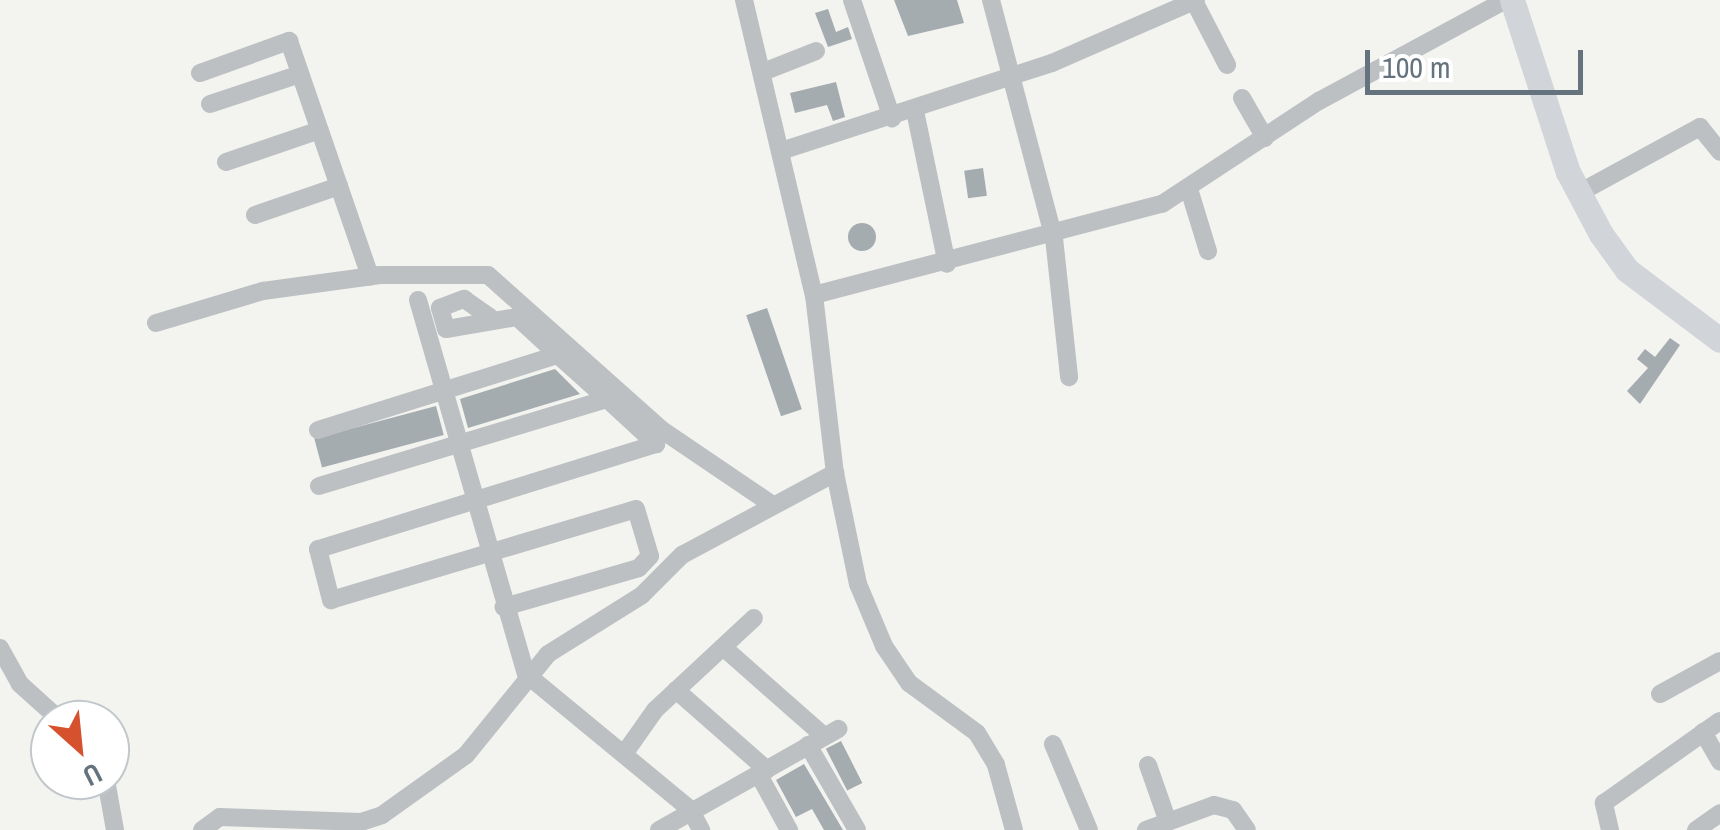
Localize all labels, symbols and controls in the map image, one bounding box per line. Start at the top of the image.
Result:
scale bar [1370,30,1588,92]
text: 100 m [1382,47,1450,87]
north arrow [30,700,130,800]
text: U [77,754,109,796]

